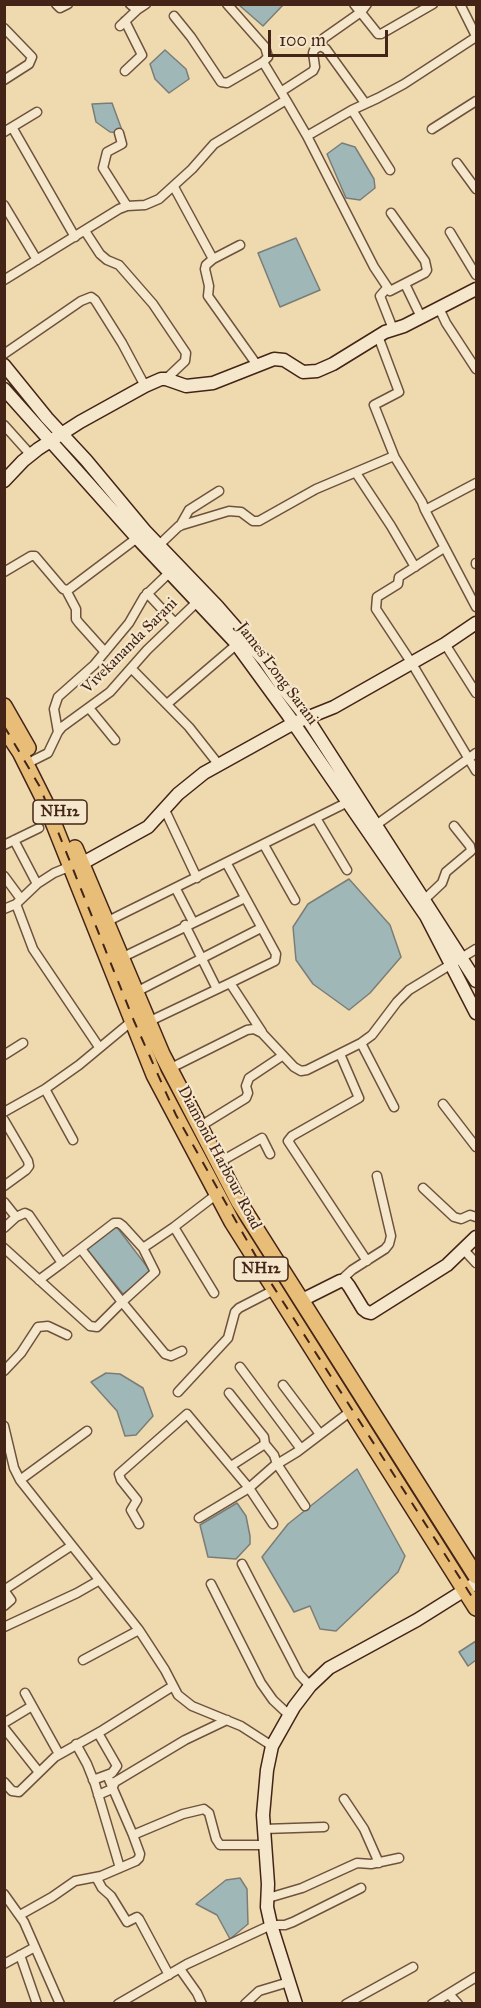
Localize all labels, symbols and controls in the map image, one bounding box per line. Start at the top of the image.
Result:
scale bar [271,18,391,56]
text: 100 m [279,29,326,51]
street label: Vivekananda Sarani [78,594,182,698]
street label: James Long Sarani [232,619,322,729]
road number: NH12 [33,800,87,824]
street label: Diamond Harbour Road [173,1083,265,1233]
road number: NH12 [234,1257,288,1281]

